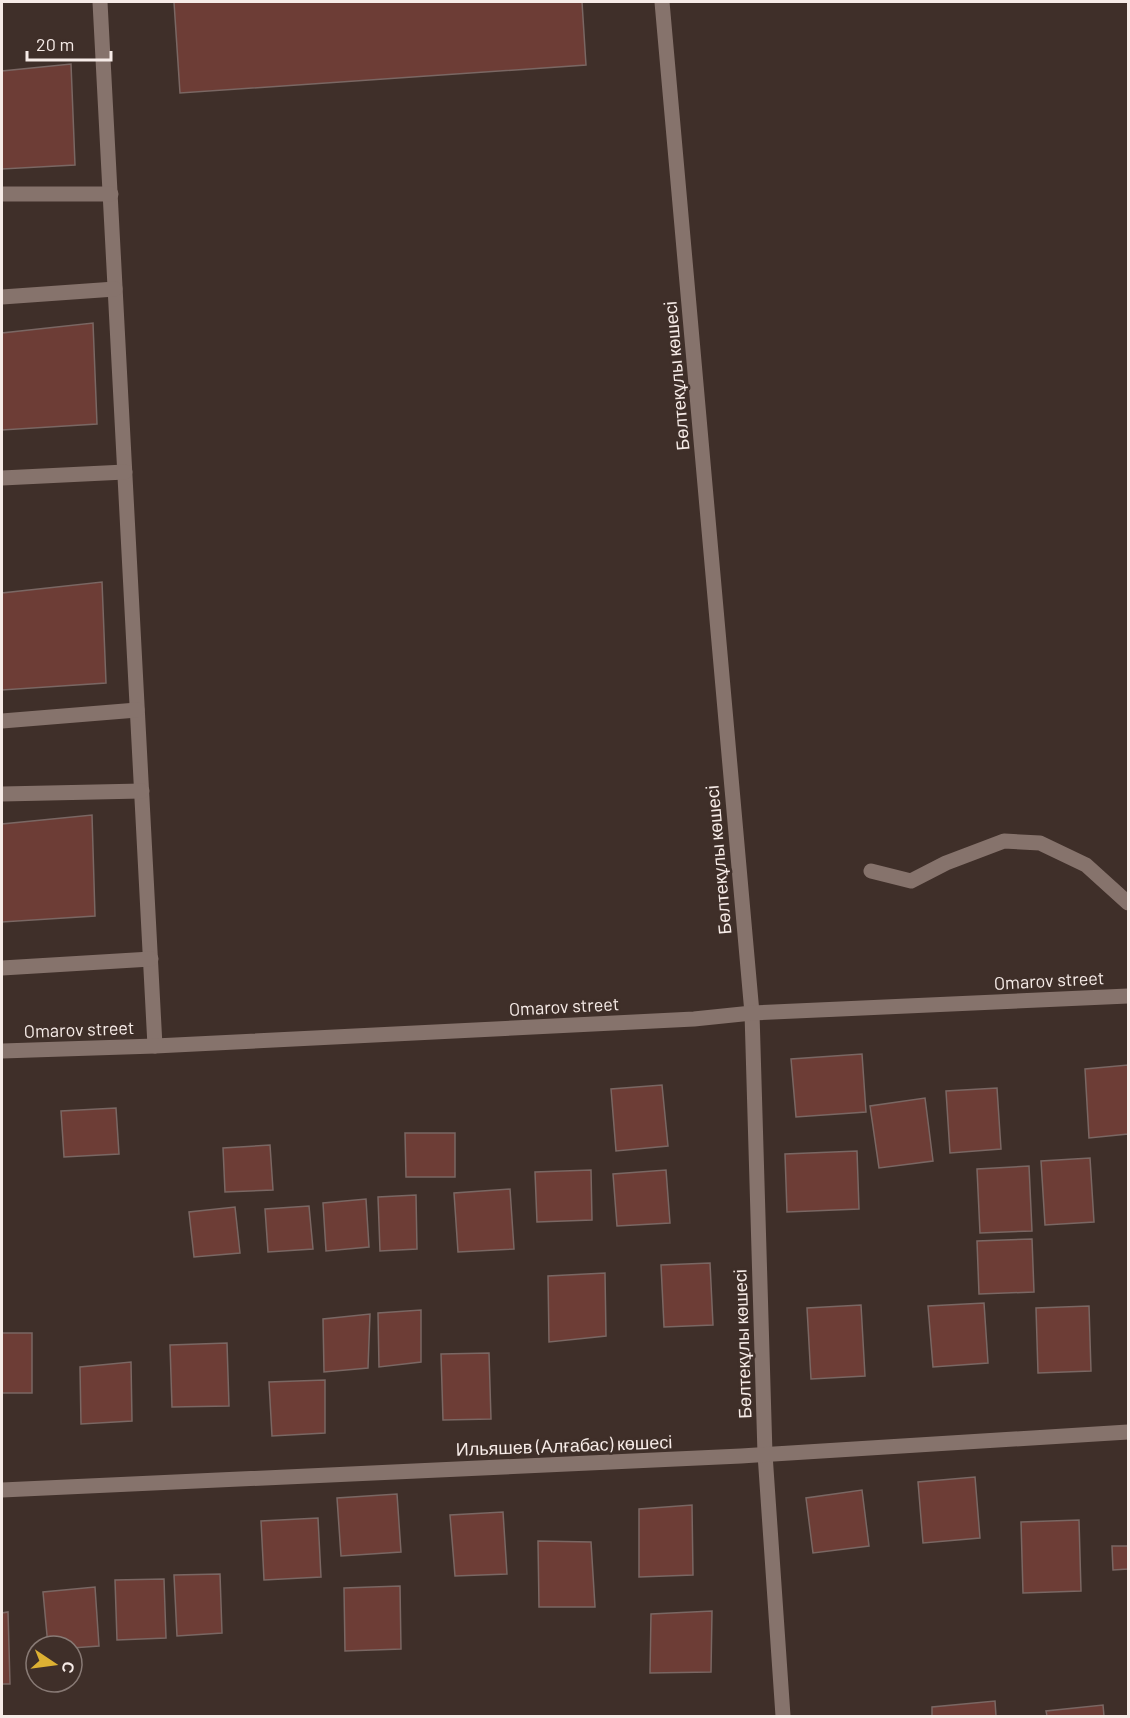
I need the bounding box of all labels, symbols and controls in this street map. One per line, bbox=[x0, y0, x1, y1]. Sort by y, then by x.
scale bar bbox=[27, 24, 111, 62]
text: 20 m bbox=[36, 33, 74, 55]
street label: Бөлтекұлы көшесі bbox=[659, 301, 693, 451]
street label: Бөлтекұлы көшесі bbox=[701, 785, 735, 935]
street label: Omarov street bbox=[993, 966, 1105, 994]
street label: Omarov street bbox=[508, 992, 620, 1020]
street label: Omarov street bbox=[23, 1016, 135, 1042]
street label: Бөлтекұлы көшесі bbox=[728, 1269, 756, 1419]
street label: Ильяшев (Алғабас) көшесі bbox=[455, 1430, 673, 1460]
north arrow bbox=[24, 1634, 84, 1694]
text: С bbox=[58, 1660, 80, 1676]

